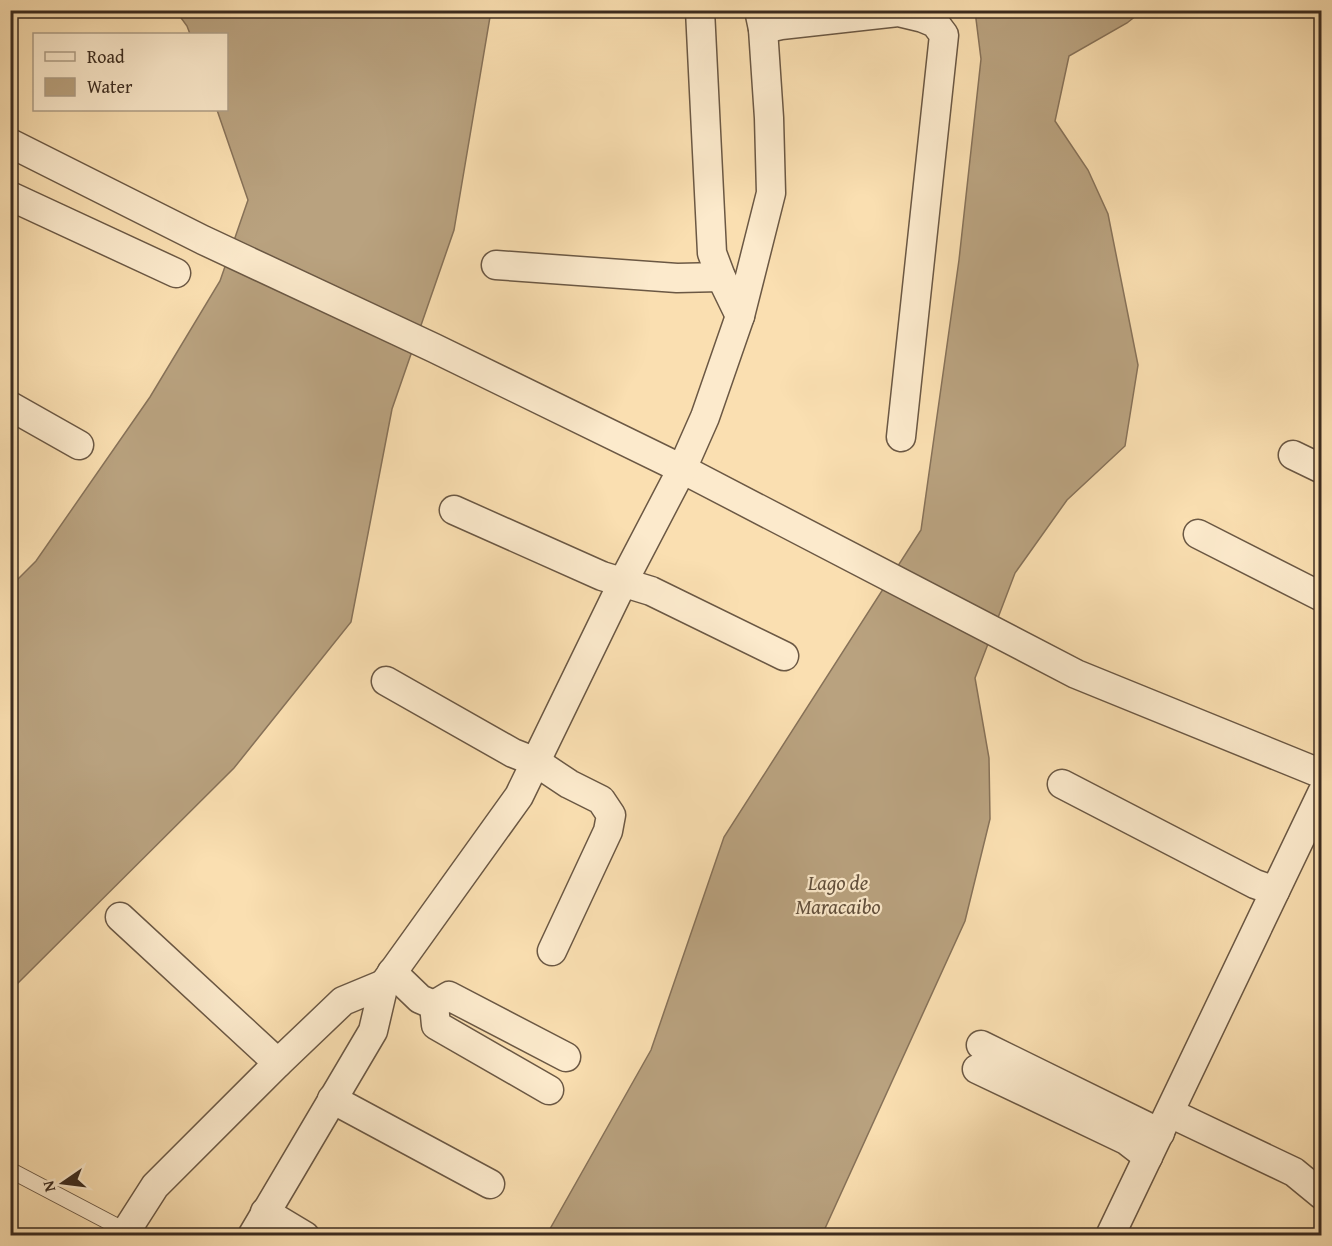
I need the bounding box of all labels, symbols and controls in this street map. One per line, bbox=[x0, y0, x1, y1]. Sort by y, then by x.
legend bbox=[33, 33, 228, 111]
text: Road bbox=[87, 43, 125, 70]
text: Water bbox=[87, 73, 133, 100]
water label: Lago de Maracaibo bbox=[796, 867, 880, 922]
north arrow bbox=[33, 1153, 93, 1213]
text: N bbox=[35, 1178, 61, 1195]

